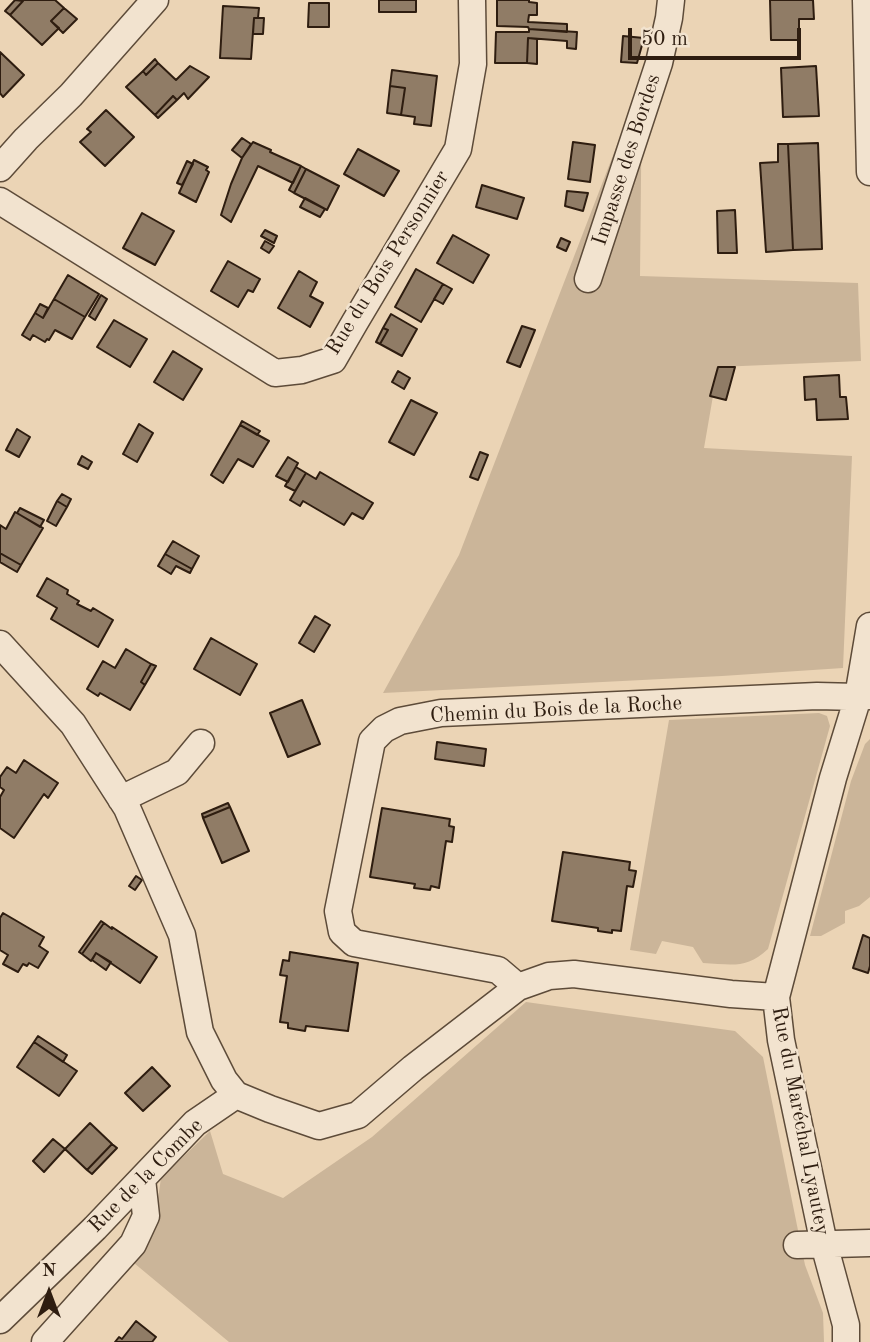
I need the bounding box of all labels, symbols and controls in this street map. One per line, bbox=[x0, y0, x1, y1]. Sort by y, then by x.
scale bar bbox=[632, 14, 805, 58]
text: 50 m bbox=[641, 29, 688, 50]
street label: Impasse des Bordes bbox=[587, 71, 667, 249]
street label: Rue du Bois Personnier bbox=[321, 166, 455, 360]
street label: Chemin du Bois de la Roche bbox=[429, 691, 683, 729]
street label: Rue du Maréchal Lyautey bbox=[765, 1004, 835, 1238]
street label: Rue de la Combe bbox=[83, 1113, 209, 1239]
north arrow bbox=[14, 1258, 84, 1328]
text: N bbox=[42, 1262, 56, 1281]

